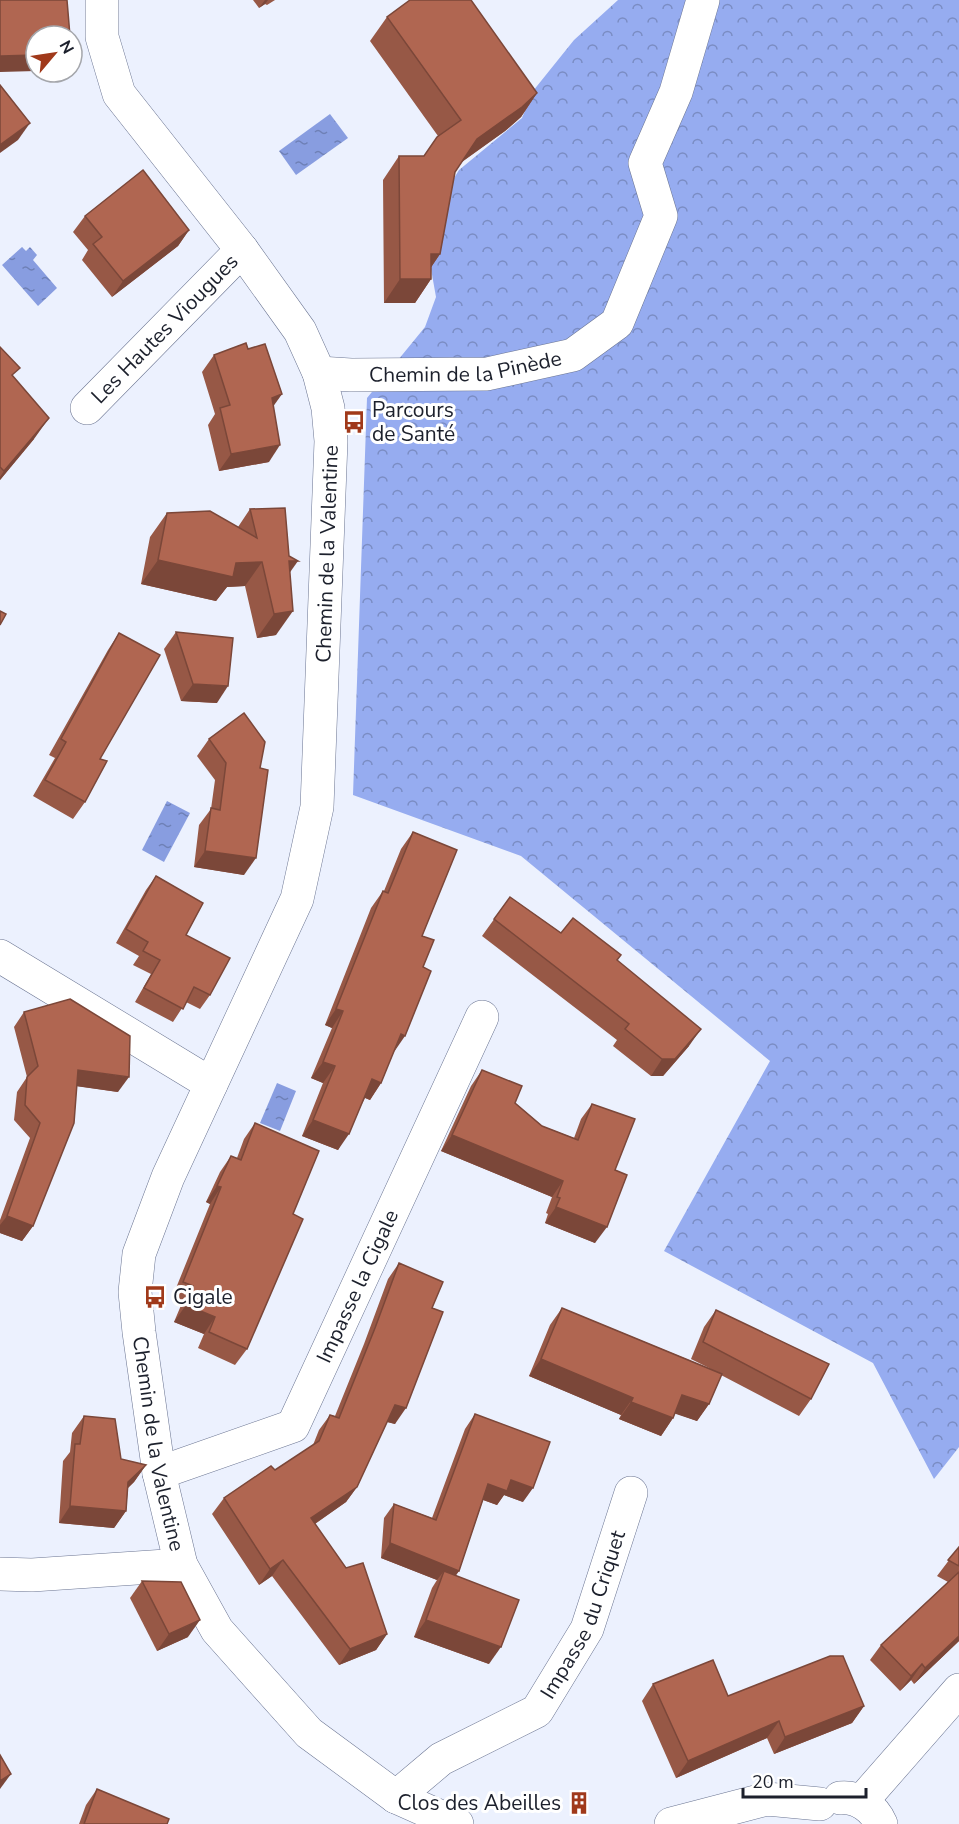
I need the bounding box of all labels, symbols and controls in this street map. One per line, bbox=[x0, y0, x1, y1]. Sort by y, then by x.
north arrow bbox=[24, 24, 84, 84]
text: N bbox=[54, 37, 79, 58]
street label: Les Hautes Viougues bbox=[85, 248, 244, 410]
street label: Chemin de la Pinède bbox=[369, 344, 564, 389]
place label: Parcours de Santé bbox=[372, 396, 455, 448]
bus stop icon: Parcours de Santé bbox=[341, 409, 367, 435]
street label: Chemin de la Valentine bbox=[309, 445, 345, 663]
street label: Impasse la Cigale bbox=[310, 1205, 405, 1367]
place label: Cigale bbox=[173, 1283, 233, 1311]
bus stop icon: Cigale bbox=[142, 1284, 168, 1310]
street label: Chemin de la Valentine bbox=[126, 1334, 191, 1554]
street label: Impasse du Criquet bbox=[534, 1526, 632, 1704]
scale bar bbox=[743, 1761, 866, 1799]
text: 20 m bbox=[752, 1770, 794, 1794]
place label: Clos des Abeilles bbox=[397, 1789, 561, 1817]
building icon: Clos des Abeilles bbox=[566, 1790, 592, 1816]

